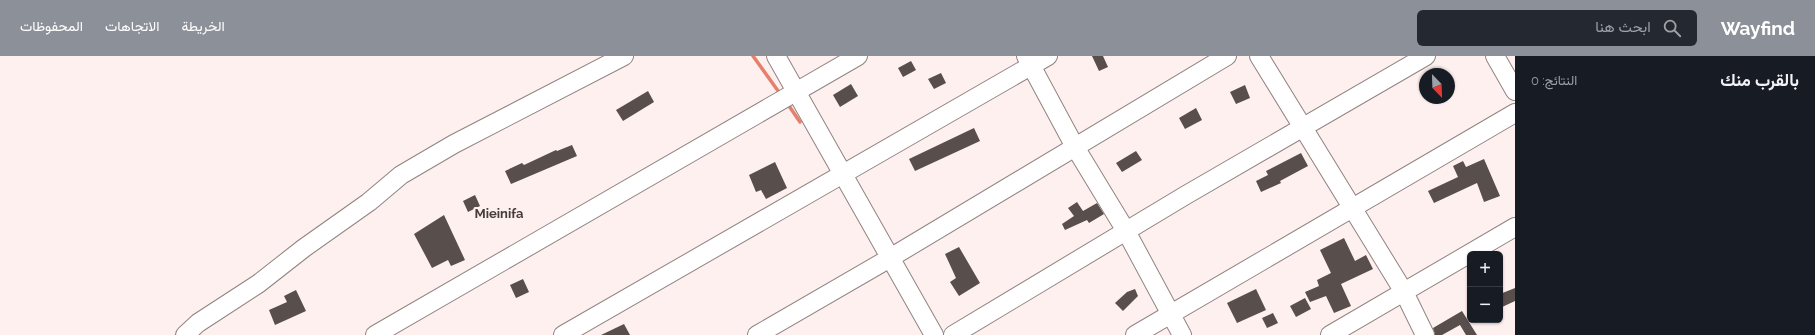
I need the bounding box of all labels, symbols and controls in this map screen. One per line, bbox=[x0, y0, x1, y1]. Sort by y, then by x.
search box bbox=[1417, 10, 1697, 46]
icon: search bbox=[1661, 17, 1683, 39]
text: Wayfind bbox=[1721, 17, 1795, 39]
text: المحفوظات bbox=[20, 18, 83, 34]
text: الاتجاهات bbox=[105, 18, 159, 34]
text: الخريطة bbox=[181, 18, 225, 34]
text: ابحث هنا bbox=[1595, 18, 1651, 36]
north arrow bbox=[1419, 68, 1455, 104]
text: بالقرب منك bbox=[1720, 70, 1799, 90]
text: النتائج: 0 bbox=[1531, 73, 1577, 88]
district label: Mieinifa bbox=[474, 206, 524, 221]
map controls bbox=[1467, 251, 1503, 323]
button: + bbox=[1467, 251, 1503, 287]
button: − bbox=[1467, 287, 1503, 323]

